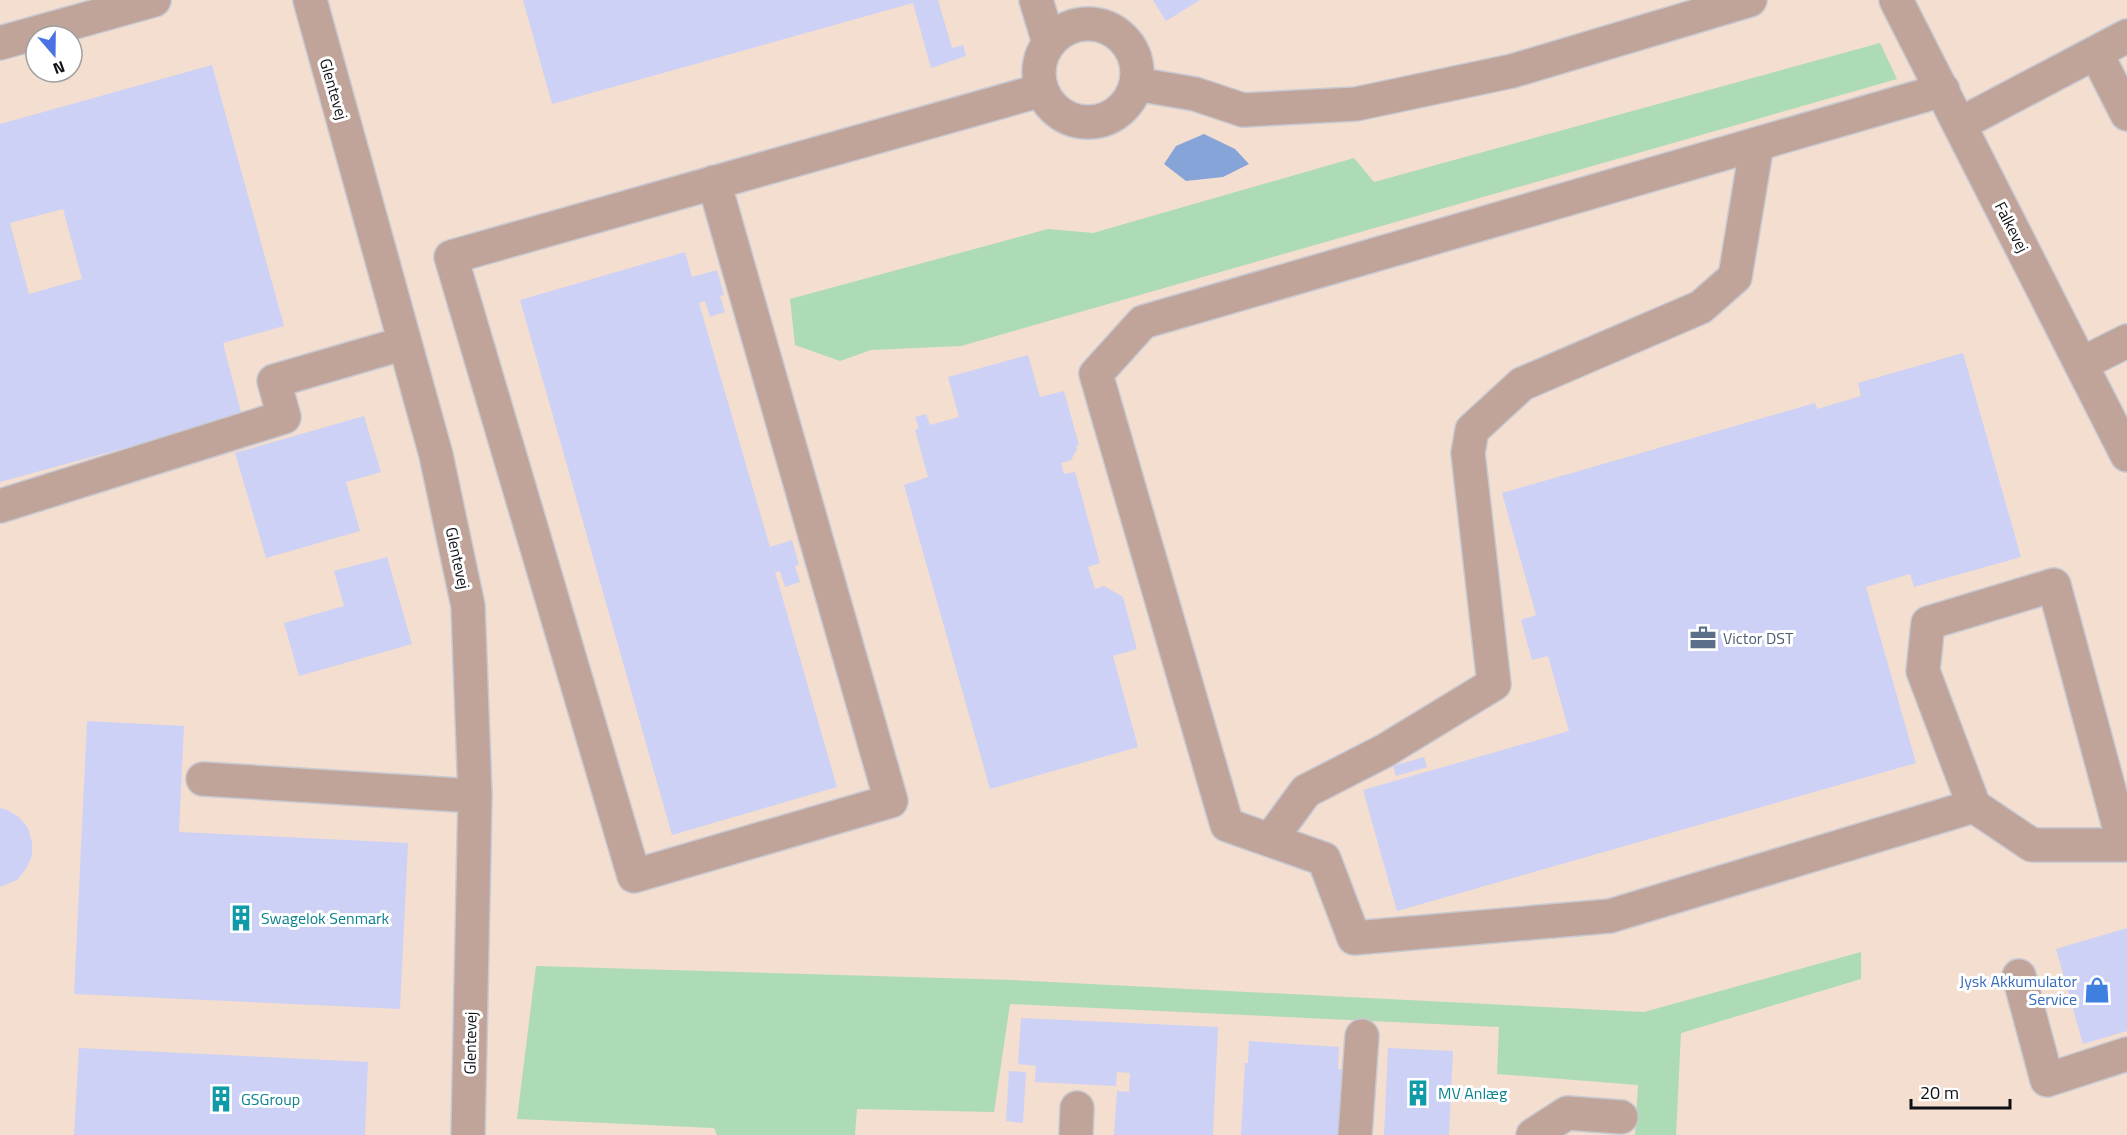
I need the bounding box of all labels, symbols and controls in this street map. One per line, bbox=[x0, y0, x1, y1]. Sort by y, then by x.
north arrow bbox=[24, 24, 84, 84]
text: N bbox=[50, 55, 68, 81]
street label: Glentevej bbox=[314, 55, 354, 123]
street label: Falkevej bbox=[1989, 197, 2035, 257]
street label: Glentevej bbox=[440, 525, 476, 591]
office icon: Victor DST bbox=[1688, 623, 1718, 653]
place label: Victor DST bbox=[1723, 626, 1794, 650]
building icon: Swagelok Senmark bbox=[226, 903, 256, 933]
place label: Swagelok Senmark bbox=[261, 906, 390, 930]
place label: Jysk Akkumulator Service bbox=[1960, 969, 2077, 1011]
shop icon: Jysk Akkumulator Service bbox=[2082, 975, 2112, 1005]
street label: Glentevej bbox=[457, 1011, 483, 1075]
scale bar bbox=[1911, 1072, 2010, 1110]
building icon: MV Anlæg bbox=[1403, 1078, 1433, 1108]
text: 20 m bbox=[1920, 1079, 1959, 1106]
place label: MV Anlæg bbox=[1438, 1081, 1507, 1105]
building icon: GSGroup bbox=[206, 1084, 236, 1114]
place label: GSGroup bbox=[241, 1087, 300, 1111]

